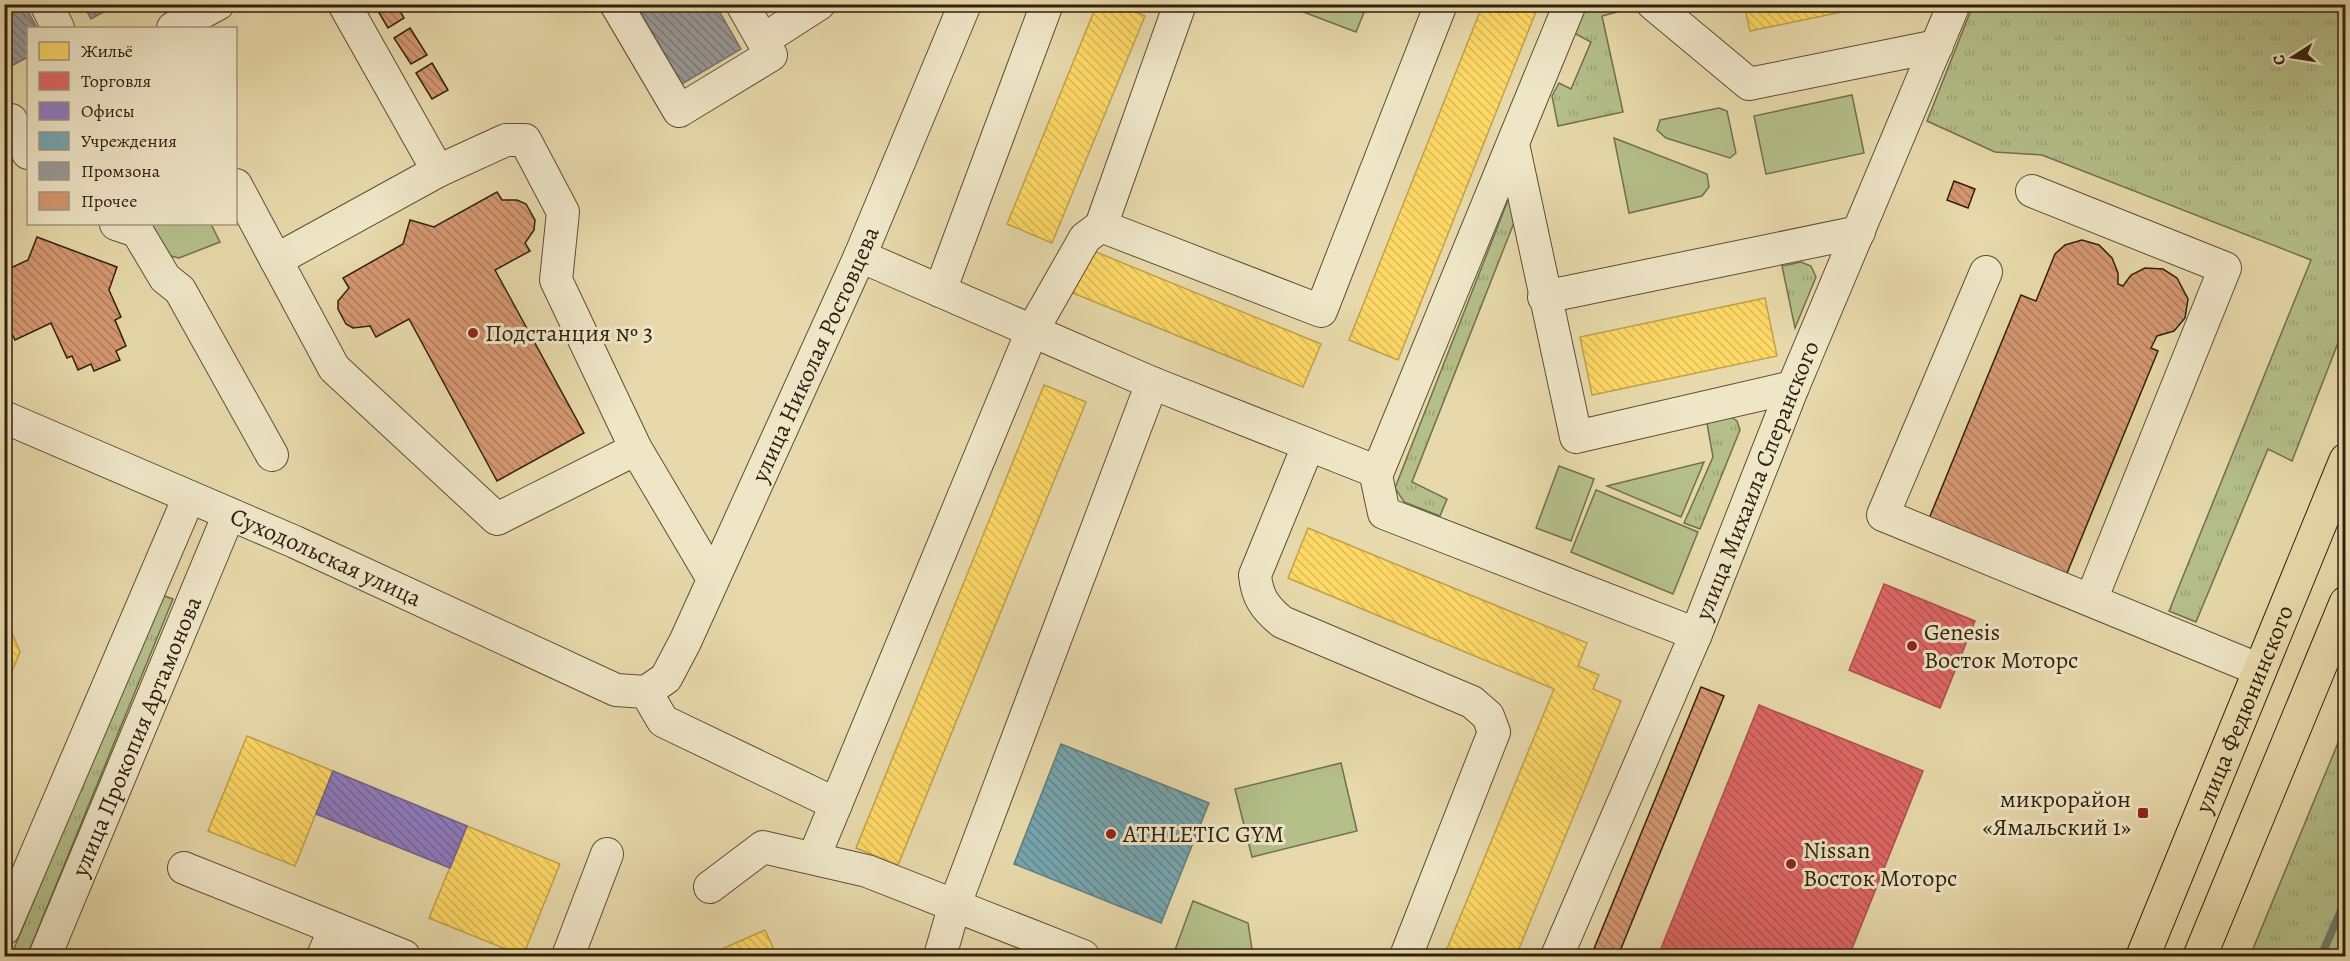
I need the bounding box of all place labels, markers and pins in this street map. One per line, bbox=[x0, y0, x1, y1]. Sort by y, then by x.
place label: Подстанция № 3 bbox=[485, 317, 653, 349]
marker: Подстанция № 3 bbox=[466, 326, 480, 340]
place label: Genesis Восток Моторс bbox=[1924, 616, 2078, 676]
marker: Genesis Восток Моторс bbox=[1905, 639, 1919, 653]
place label: микрорайон «Ямальский 1» bbox=[1983, 783, 2131, 843]
marker: микрорайон «Ямальский 1» bbox=[2136, 806, 2150, 820]
place label: ATHLETIC GYM bbox=[1122, 818, 1284, 850]
marker: ATHLETIC GYM bbox=[1104, 827, 1118, 841]
place label: Nissan Восток Моторс bbox=[1803, 834, 1957, 894]
marker: Nissan Восток Моторс bbox=[1784, 857, 1798, 871]

